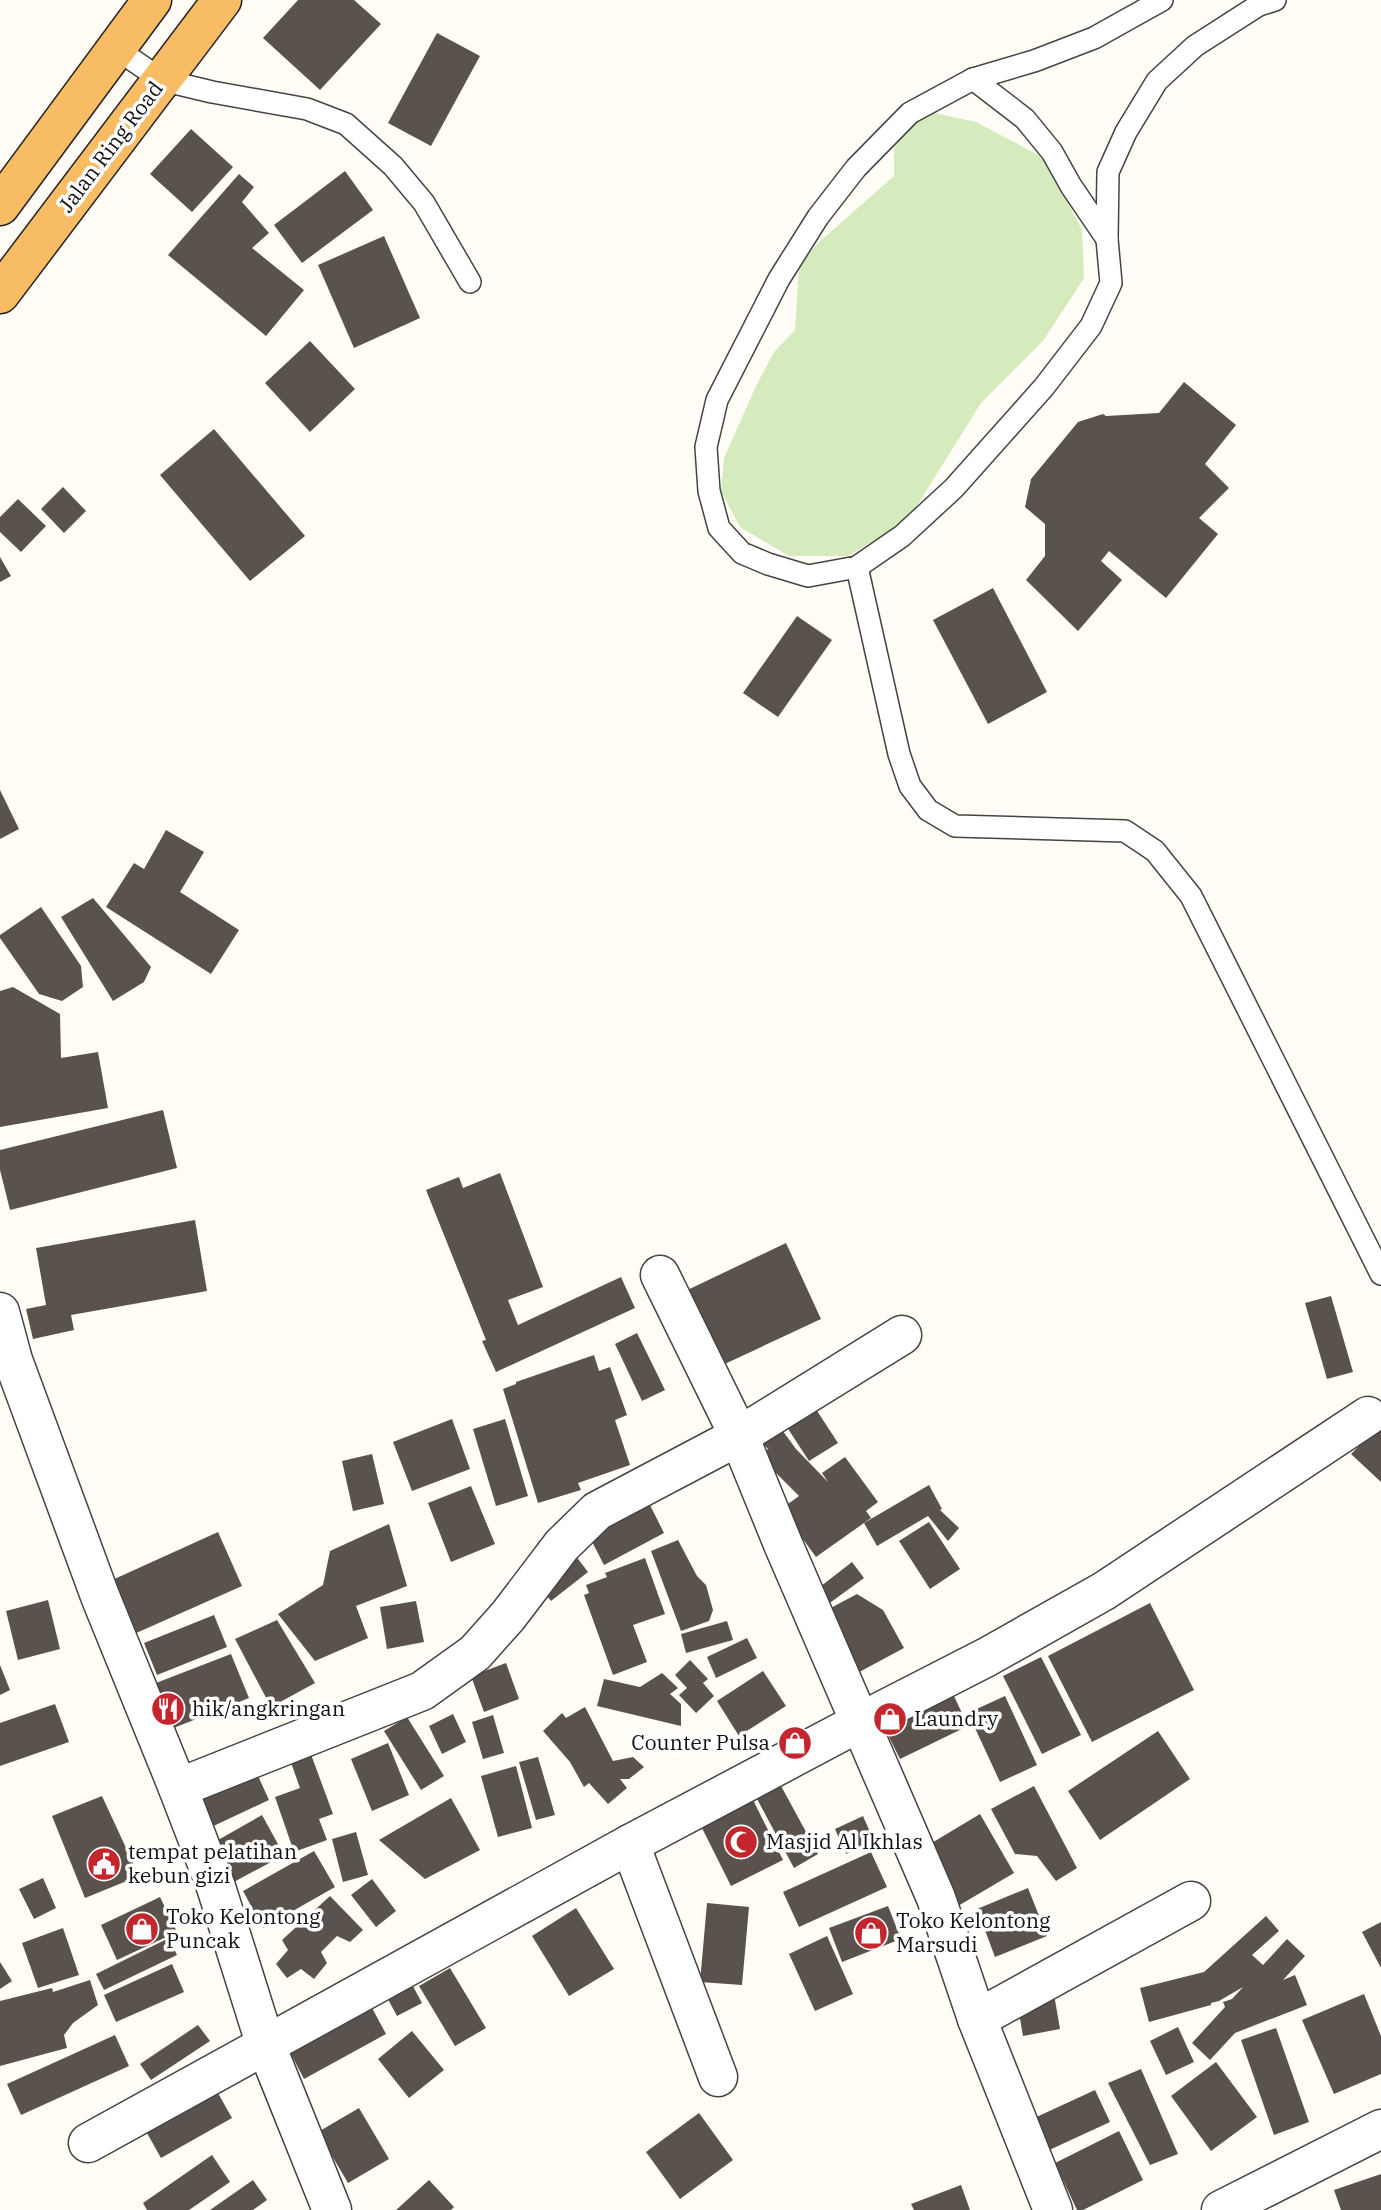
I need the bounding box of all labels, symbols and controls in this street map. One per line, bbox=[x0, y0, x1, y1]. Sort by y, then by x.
street label: Jalan Ring Road bbox=[52, 75, 169, 218]
restaurant icon: hik/angkringan bbox=[149, 1690, 187, 1728]
place label: hik/angkringan bbox=[192, 1694, 345, 1722]
shop icon: Laundry bbox=[871, 1700, 909, 1738]
place label: Laundry bbox=[914, 1704, 999, 1732]
shop icon: Counter Pulsa bbox=[776, 1724, 814, 1762]
place label: Counter Pulsa bbox=[631, 1728, 770, 1756]
mosque icon: Masjid Al Ikhlas bbox=[722, 1823, 760, 1861]
place label: Masjid Al Ikhlas bbox=[766, 1827, 923, 1855]
place label: tempat pelatihan kebun gizi bbox=[128, 1837, 297, 1889]
public building icon: tempat pelatihan kebun gizi bbox=[85, 1845, 123, 1883]
place label: Toko Kelontong Puncak bbox=[166, 1902, 321, 1954]
place label: Toko Kelontong Marsudi bbox=[896, 1906, 1051, 1958]
shop icon: Toko Kelontong Puncak bbox=[123, 1910, 161, 1948]
shop icon: Toko Kelontong Marsudi bbox=[852, 1914, 890, 1952]

